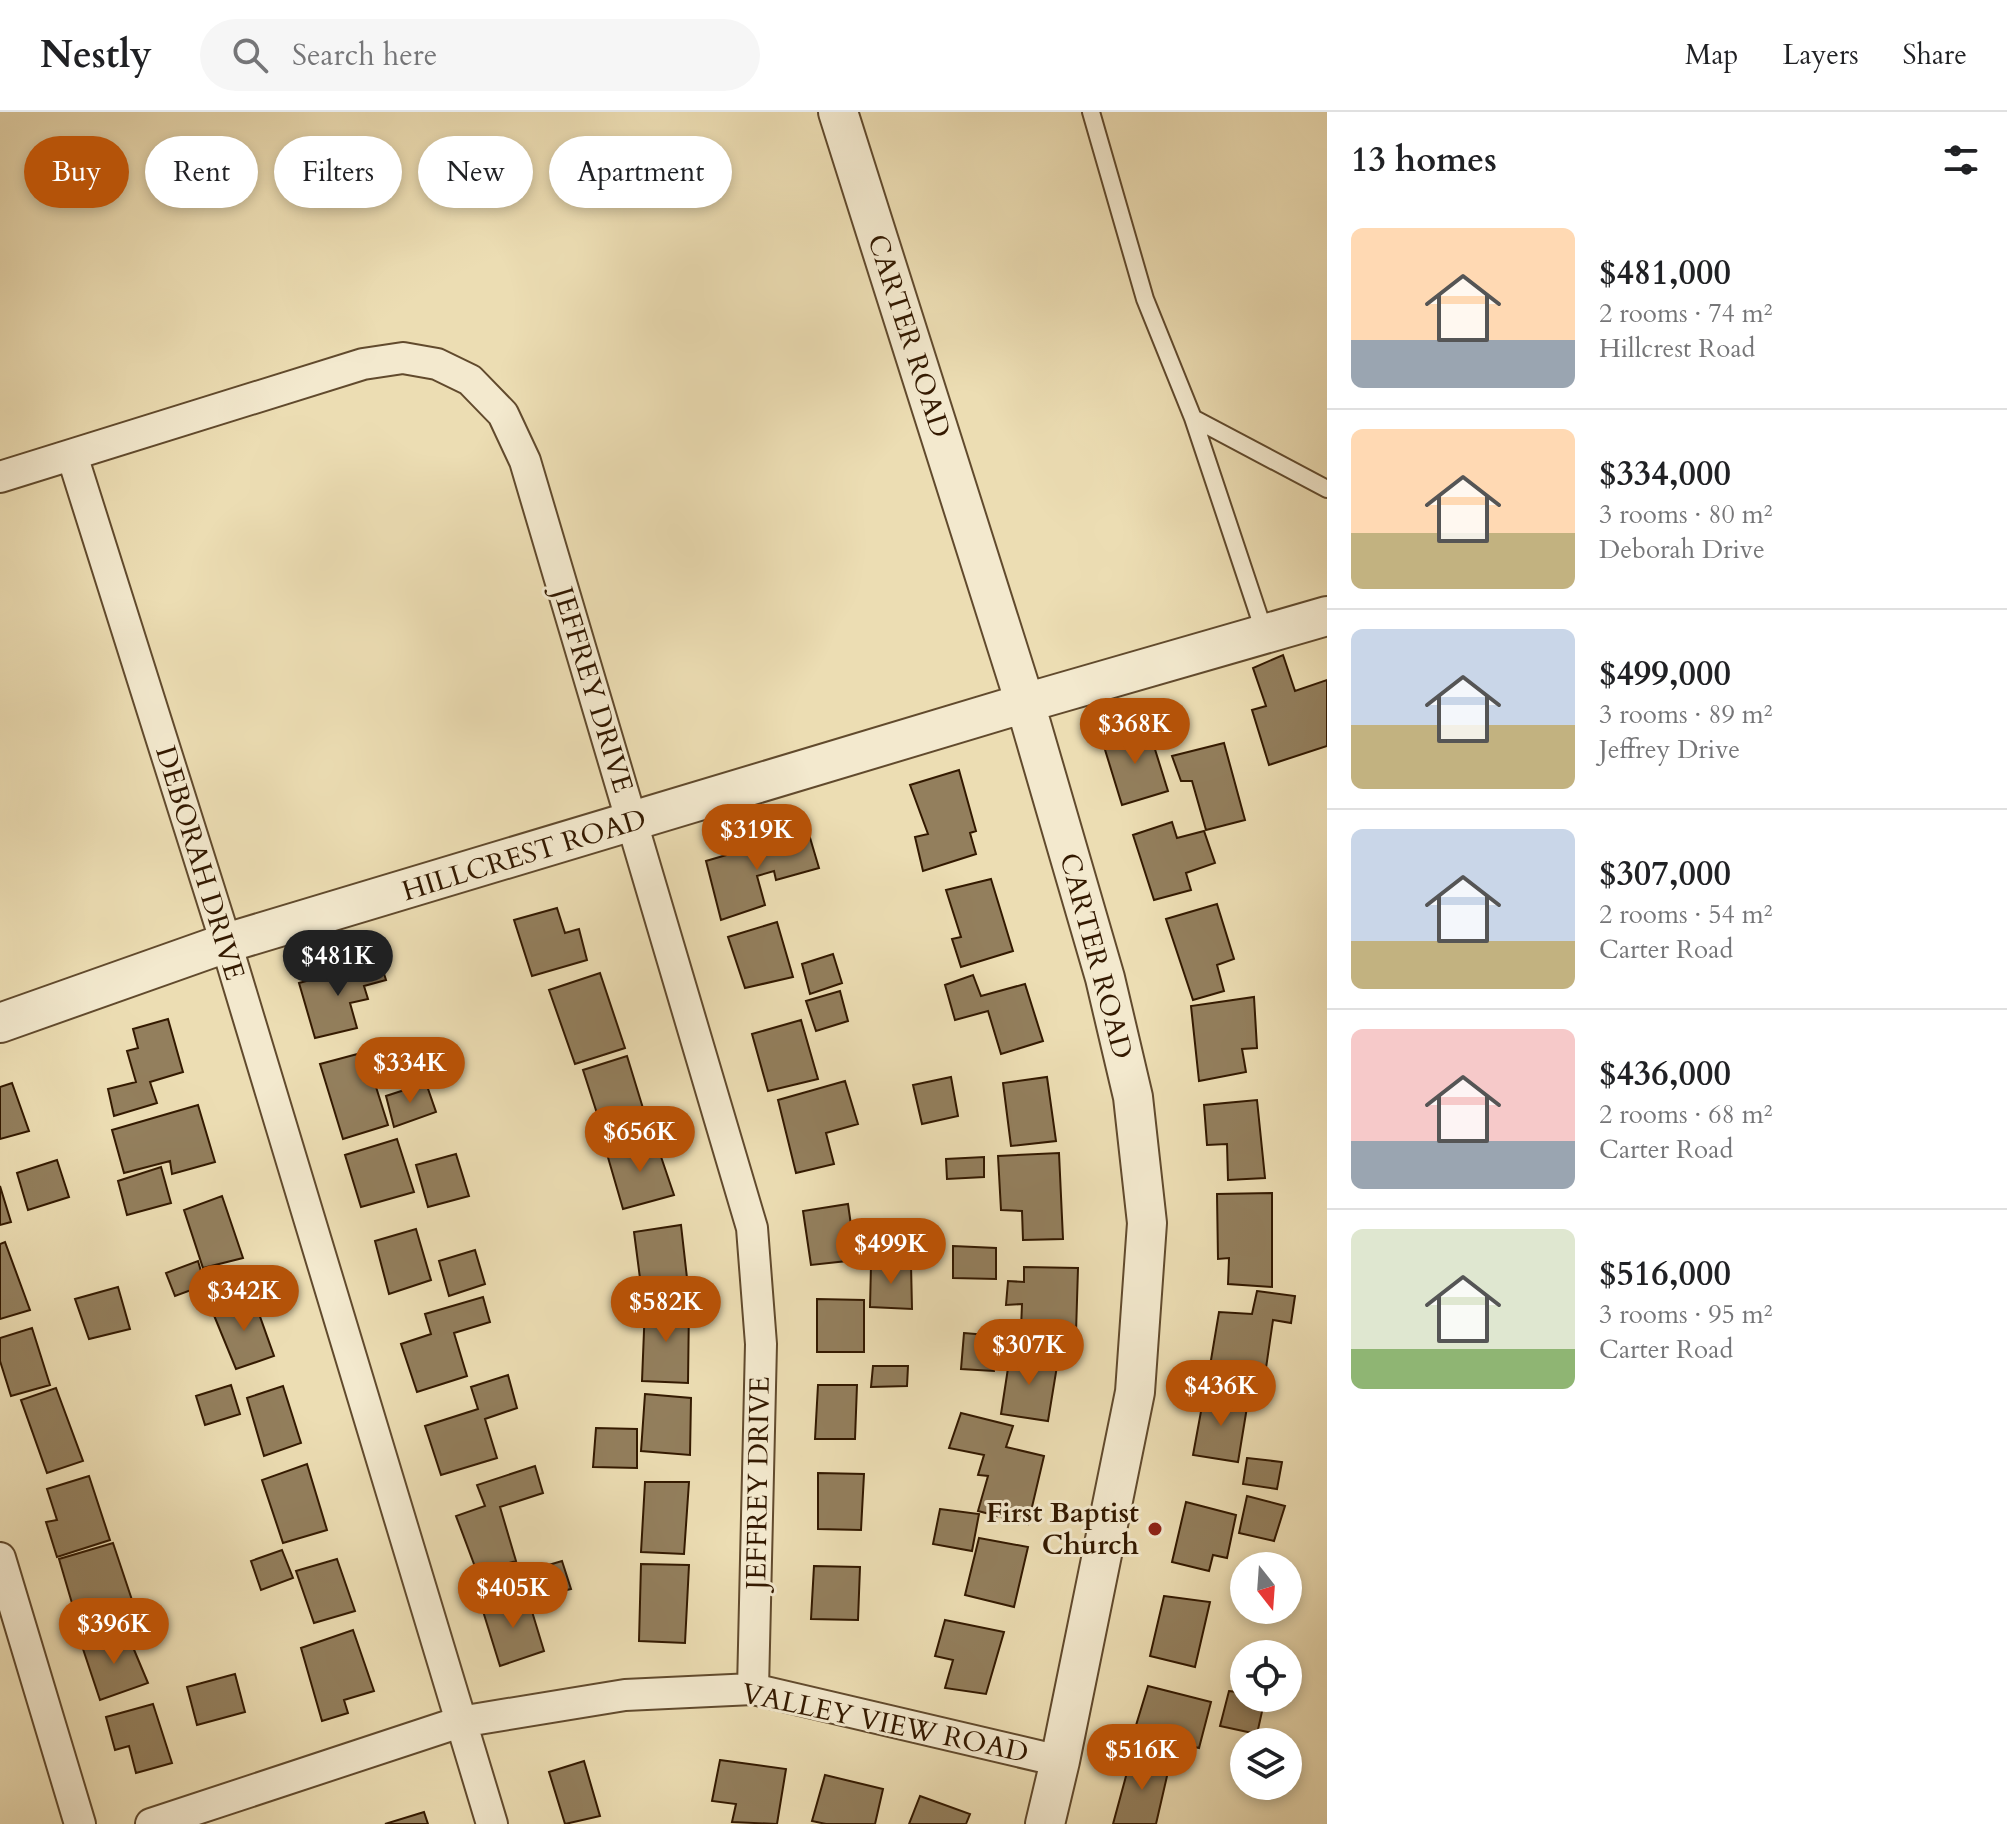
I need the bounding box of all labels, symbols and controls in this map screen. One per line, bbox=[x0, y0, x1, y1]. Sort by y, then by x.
search box bbox=[200, 19, 760, 91]
text: Nestly bbox=[40, 29, 152, 81]
icon: search bbox=[228, 33, 272, 77]
text: Search here bbox=[292, 35, 437, 76]
text: Map bbox=[1685, 36, 1738, 74]
text: Layers bbox=[1782, 36, 1859, 74]
text: Share bbox=[1903, 36, 1967, 74]
chip: Buy bbox=[24, 136, 129, 208]
chip: Rent bbox=[145, 136, 258, 208]
chip: Filters bbox=[274, 136, 402, 208]
chip: New bbox=[418, 136, 533, 208]
chip: Apartment bbox=[549, 136, 732, 208]
text: 13 homes bbox=[1351, 137, 1497, 183]
icon: filters bbox=[1939, 138, 1983, 182]
street label: CARTER ROAD bbox=[858, 229, 960, 443]
text: $481,000 bbox=[1599, 250, 1731, 296]
icon: home bbox=[1415, 260, 1511, 356]
text: 2 rooms · 74 m² bbox=[1599, 296, 1772, 331]
text: Hillcrest Road bbox=[1599, 331, 1755, 366]
text: $334,000 bbox=[1599, 451, 1731, 497]
icon: home bbox=[1415, 461, 1511, 557]
text: 3 rooms · 80 m² bbox=[1599, 497, 1772, 532]
text: Deborah Drive bbox=[1599, 532, 1765, 567]
street label: JEFFREY DRIVE bbox=[542, 579, 642, 798]
text: $499,000 bbox=[1599, 651, 1731, 697]
icon: home bbox=[1415, 661, 1511, 757]
text: 3 rooms · 89 m² bbox=[1599, 697, 1772, 732]
pin: $368K bbox=[1079, 698, 1191, 766]
text: $368K bbox=[1098, 706, 1172, 741]
text: Jeffrey Drive bbox=[1599, 732, 1740, 767]
street label: DEBORAH DRIVE bbox=[146, 741, 254, 985]
street label: HILLCREST ROAD bbox=[397, 800, 651, 910]
pin: $319K bbox=[701, 804, 813, 872]
text: $319K bbox=[720, 812, 794, 847]
street label: CARTER ROAD bbox=[1050, 849, 1142, 1063]
text: $307,000 bbox=[1599, 851, 1731, 897]
icon: home bbox=[1415, 861, 1511, 957]
text: 2 rooms · 54 m² bbox=[1599, 897, 1772, 932]
pin: $481K bbox=[282, 930, 394, 998]
text: Carter Road bbox=[1599, 932, 1733, 967]
text: $481K bbox=[301, 938, 375, 973]
pin: $334K bbox=[354, 1037, 466, 1105]
text: $334K bbox=[373, 1045, 447, 1080]
text: $436,000 bbox=[1599, 1051, 1731, 1097]
icon: home bbox=[1415, 1061, 1511, 1157]
text: 2 rooms · 68 m² bbox=[1599, 1097, 1772, 1132]
pin: $656K bbox=[584, 1106, 696, 1174]
text: $656K bbox=[603, 1114, 677, 1149]
text: Carter Road bbox=[1599, 1132, 1733, 1167]
pin: $499K bbox=[835, 1218, 947, 1286]
text: $499K bbox=[854, 1226, 928, 1261]
text: $516,000 bbox=[1599, 1251, 1731, 1297]
icon: home bbox=[1415, 1261, 1511, 1357]
pin: $342K bbox=[188, 1265, 300, 1333]
text: $342K bbox=[207, 1273, 281, 1308]
pin: $582K bbox=[610, 1276, 722, 1344]
text: $582K bbox=[629, 1284, 703, 1319]
text: 3 rooms · 95 m² bbox=[1599, 1297, 1772, 1332]
pin: $307K bbox=[973, 1319, 1085, 1387]
text: $307K bbox=[992, 1327, 1066, 1362]
text: Carter Road bbox=[1599, 1332, 1733, 1367]
pin: $436K bbox=[1165, 1360, 1277, 1428]
text: $436K bbox=[1184, 1368, 1258, 1403]
street label: JEFFREY DRIVE bbox=[737, 1376, 779, 1594]
place label: First Baptist Church bbox=[986, 1494, 1140, 1564]
marker: First Baptist Church bbox=[1146, 1520, 1164, 1538]
north arrow bbox=[1230, 1552, 1302, 1624]
map controls bbox=[1230, 1552, 1302, 1800]
pin: $405K bbox=[457, 1562, 569, 1630]
text: $405K bbox=[476, 1570, 550, 1605]
pin: $396K bbox=[58, 1598, 170, 1666]
text: $396K bbox=[77, 1606, 151, 1641]
button: locate bbox=[1230, 1640, 1302, 1712]
street label: VALLEY VIEW ROAD bbox=[738, 1674, 1032, 1772]
pin: $516K bbox=[1086, 1724, 1198, 1792]
button: layers bbox=[1230, 1728, 1302, 1800]
text: $516K bbox=[1105, 1732, 1179, 1767]

